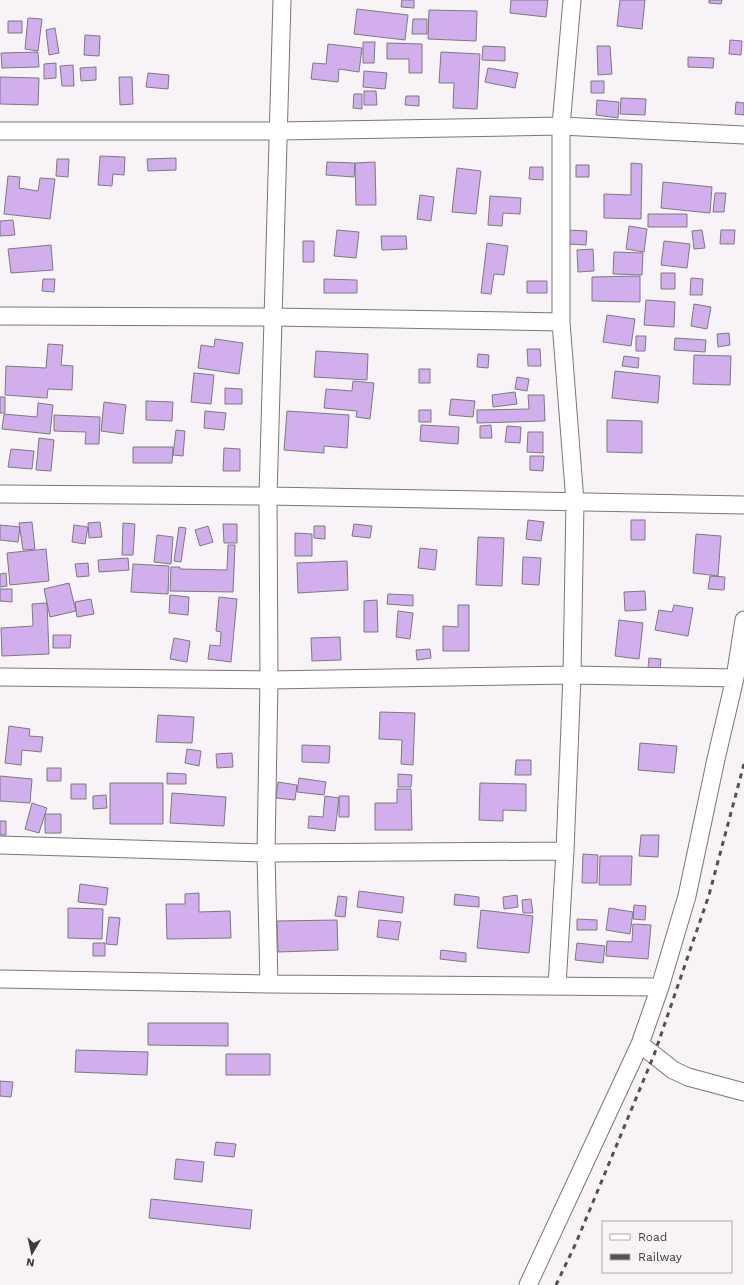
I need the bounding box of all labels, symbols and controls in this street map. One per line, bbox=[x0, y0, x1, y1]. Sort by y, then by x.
legend bbox=[602, 1221, 732, 1273]
text: Road bbox=[638, 1230, 667, 1244]
north arrow bbox=[12, 1233, 52, 1273]
text: Railway bbox=[638, 1250, 683, 1264]
text: N bbox=[25, 1255, 36, 1269]

